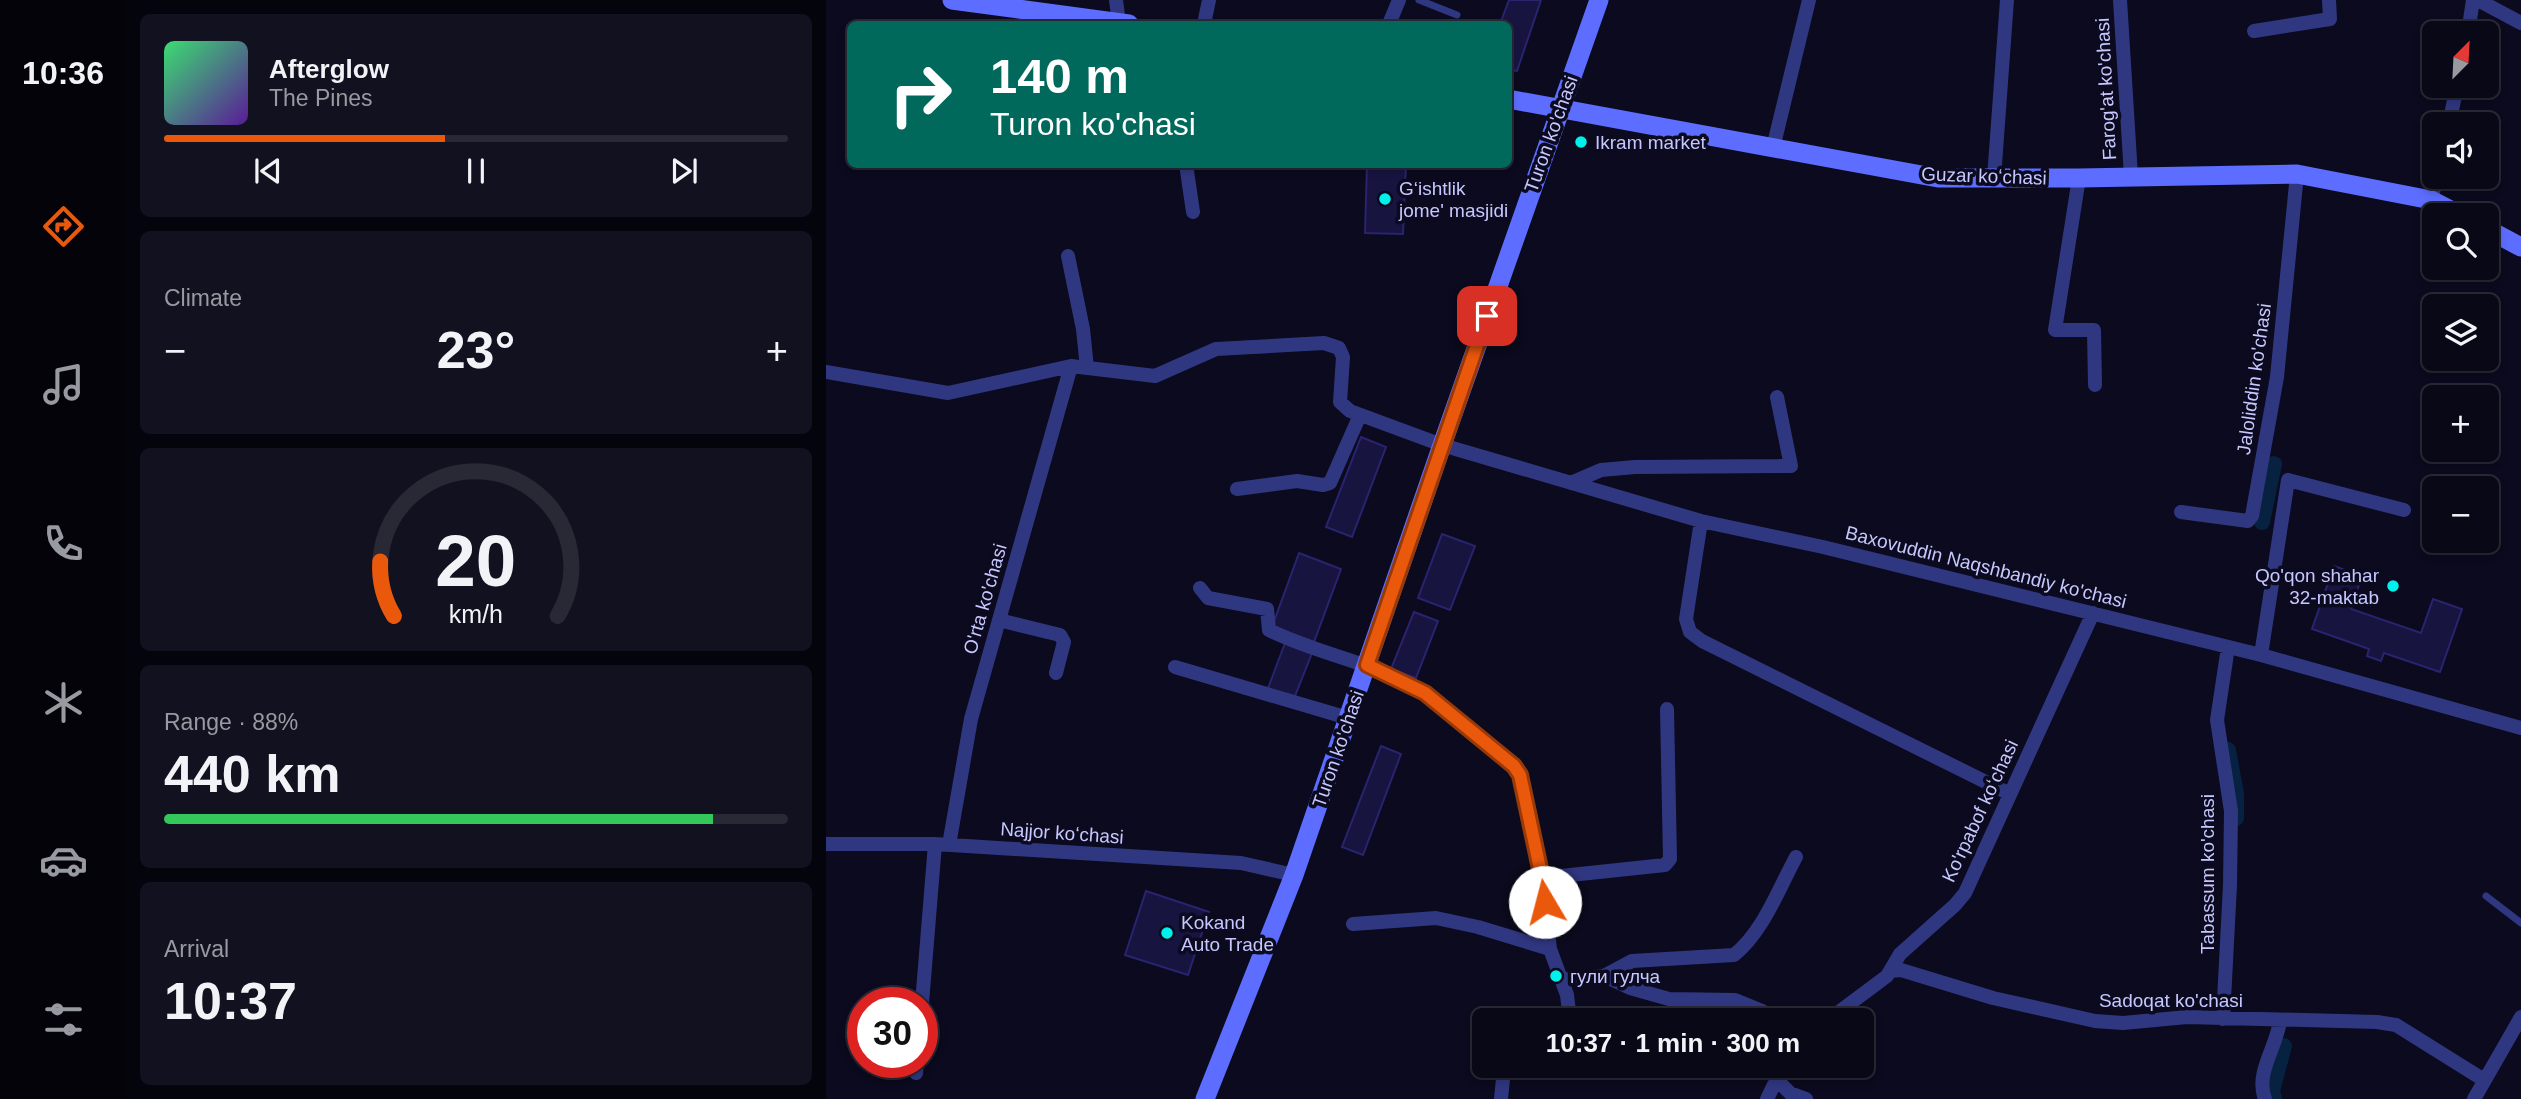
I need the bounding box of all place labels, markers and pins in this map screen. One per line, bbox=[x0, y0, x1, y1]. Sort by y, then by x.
place label: Ikram market bbox=[1595, 132, 1707, 153]
marker: Ikram market bbox=[1573, 134, 1589, 150]
place label: Gʻishtlik jome' masjidi bbox=[1398, 178, 1508, 221]
marker: Gʻishtlik jome' masjidi bbox=[1377, 191, 1393, 207]
pin bbox=[1457, 286, 1517, 346]
place label: Qo'qon shahar 32-maktab bbox=[2255, 565, 2380, 608]
marker: Qo'qon shahar 32-maktab bbox=[2385, 578, 2401, 594]
place label: Kokand Auto Trade bbox=[1181, 912, 1274, 955]
marker: Kokand Auto Trade bbox=[1159, 925, 1175, 941]
place label: гули гулча bbox=[1570, 966, 1661, 987]
marker: гули гулча bbox=[1548, 968, 1564, 984]

